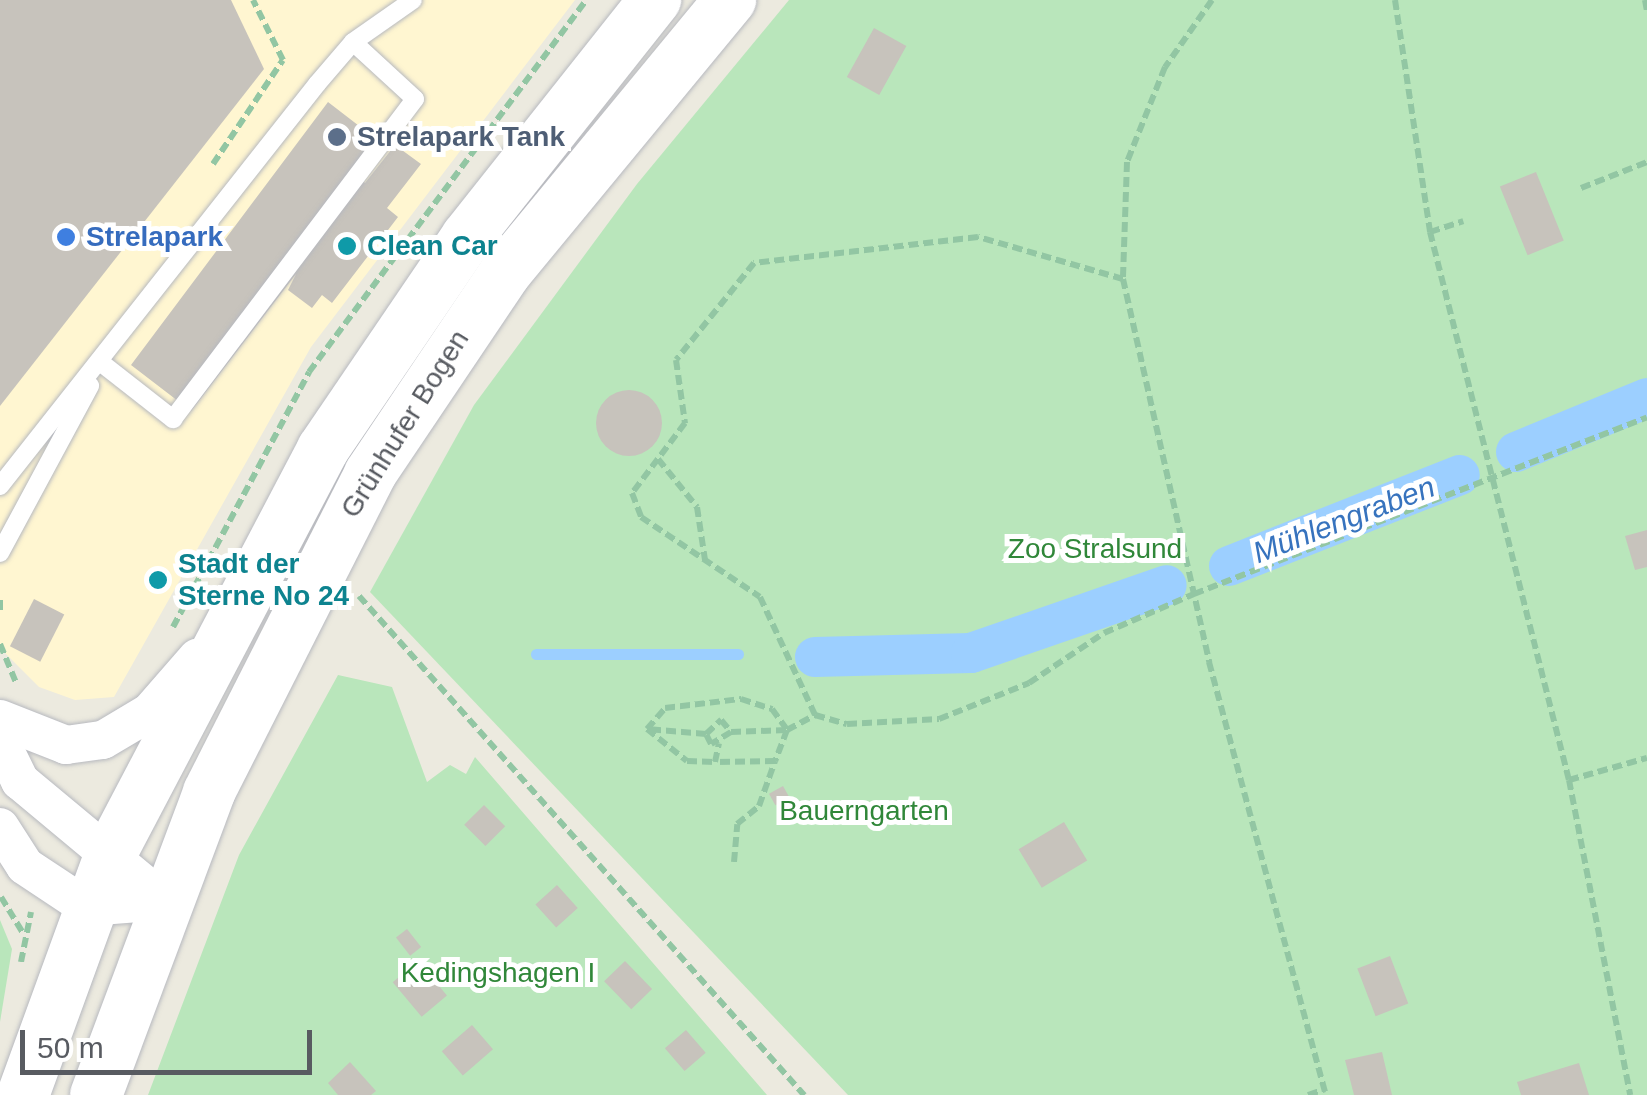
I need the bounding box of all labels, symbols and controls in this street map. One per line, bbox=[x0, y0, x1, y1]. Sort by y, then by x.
place label: Strelapark Tank bbox=[357, 120, 565, 154]
marker: Strelapark Tank bbox=[326, 126, 348, 148]
place label: Strelapark bbox=[86, 220, 223, 254]
marker: Strelapark bbox=[55, 226, 77, 248]
place label: Clean Car bbox=[367, 229, 498, 263]
marker: Clean Car bbox=[336, 235, 358, 257]
street label: Grünhufer Bogen bbox=[334, 324, 476, 524]
water label: Mühlengraben bbox=[1248, 469, 1440, 571]
park label: Zoo Stralsund bbox=[1008, 532, 1182, 566]
place label: Stadt der Sterne No 24 bbox=[178, 547, 349, 613]
marker: Stadt der Sterne No 24 bbox=[147, 569, 169, 591]
park label: Bauerngarten bbox=[779, 794, 949, 828]
park label: Kedingshagen I bbox=[401, 956, 595, 990]
scale bar bbox=[25, 1010, 318, 1072]
text: 50 m bbox=[37, 1031, 104, 1064]

